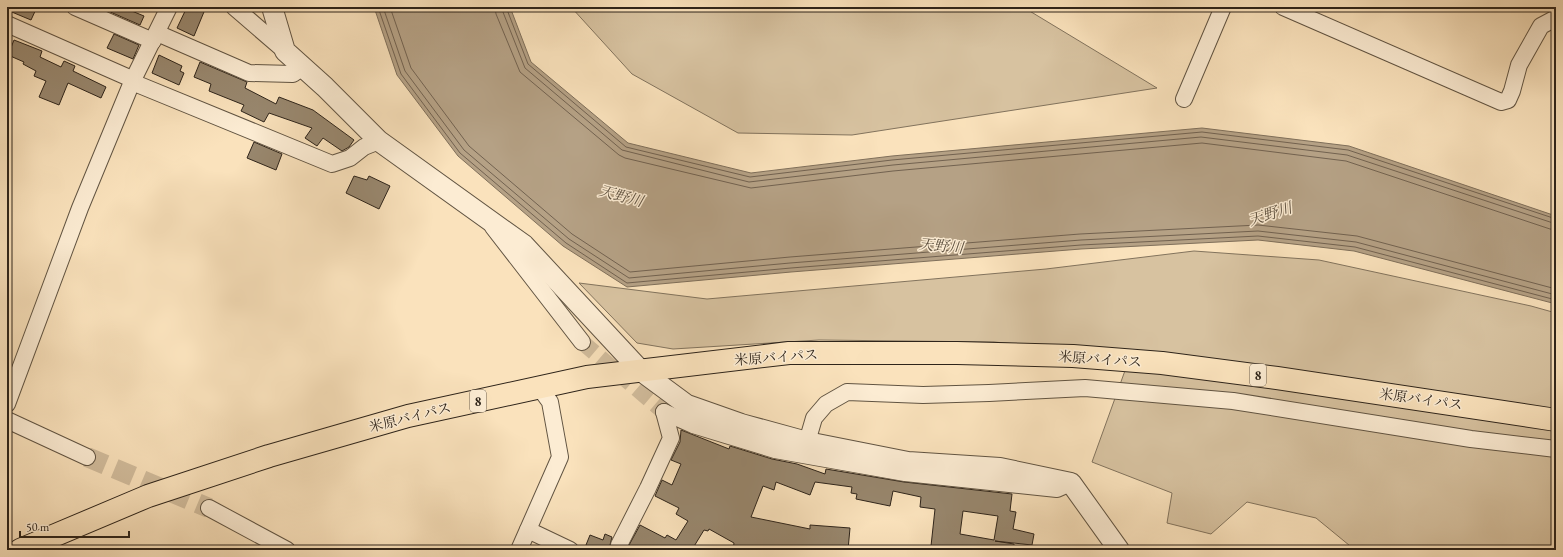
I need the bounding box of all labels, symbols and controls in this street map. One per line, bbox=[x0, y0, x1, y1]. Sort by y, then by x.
water label: 天野川 bbox=[597, 181, 647, 211]
water label: 天野川 bbox=[1246, 197, 1296, 230]
water label: 天野川 bbox=[918, 234, 966, 257]
street label: 米原バイパス bbox=[734, 345, 818, 369]
street label: 米原バイパス bbox=[1058, 347, 1142, 371]
road number: 8 bbox=[1250, 364, 1266, 386]
street label: 米原バイパス bbox=[1378, 384, 1464, 414]
road number: 8 bbox=[470, 390, 486, 412]
street label: 米原バイパス bbox=[367, 398, 453, 436]
scale bar bbox=[20, 513, 129, 539]
text: 50 m bbox=[26, 519, 50, 535]

